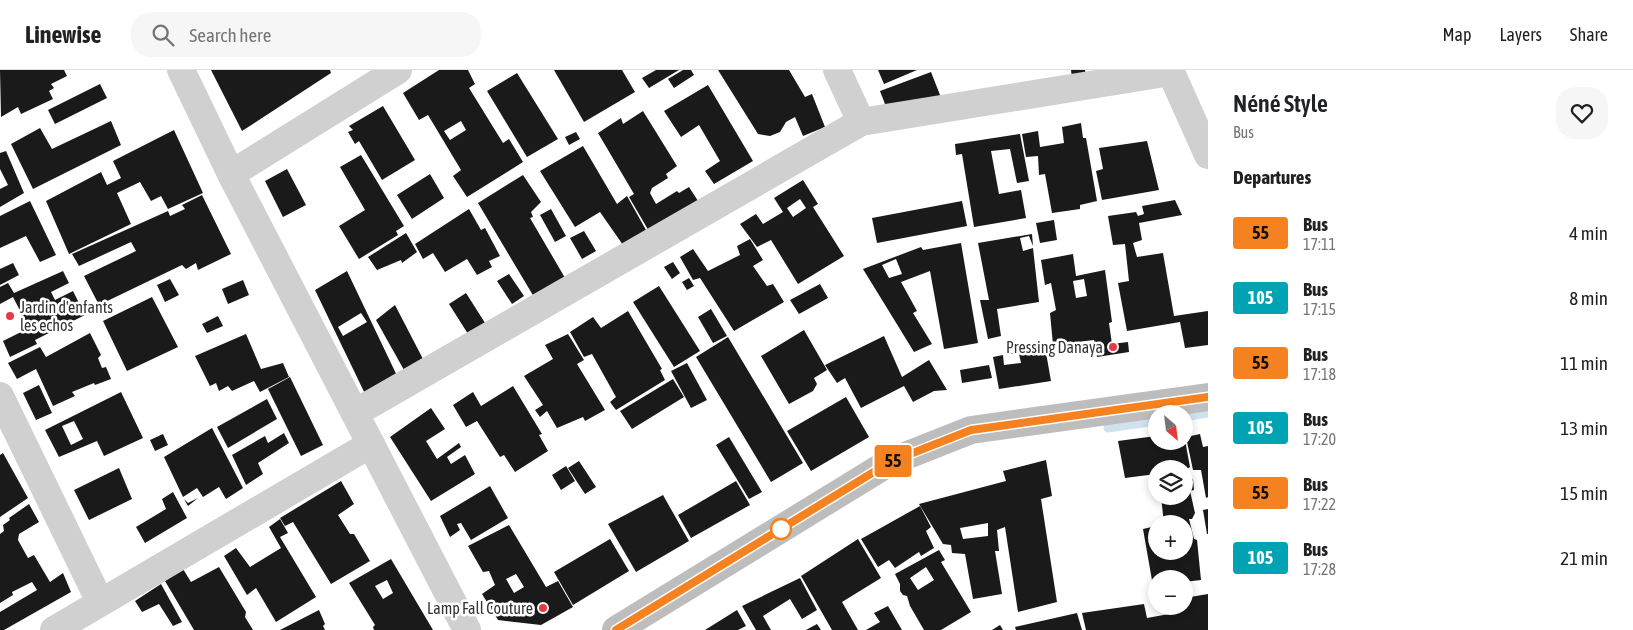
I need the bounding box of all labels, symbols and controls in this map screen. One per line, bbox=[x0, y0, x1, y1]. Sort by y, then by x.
search box bbox=[131, 12, 481, 57]
text: Linewise bbox=[25, 21, 101, 48]
icon: search bbox=[149, 21, 177, 49]
text: Search here bbox=[189, 24, 271, 46]
text: Map bbox=[1442, 24, 1471, 45]
text: Layers bbox=[1499, 24, 1542, 45]
text: Share bbox=[1570, 24, 1608, 45]
button: heart bbox=[1556, 87, 1608, 139]
text: Néné Style bbox=[1233, 90, 1328, 117]
text: Bus bbox=[1233, 123, 1254, 141]
text: Departures bbox=[1233, 166, 1311, 188]
text: Bus bbox=[1303, 213, 1328, 235]
text: 55 bbox=[1252, 222, 1269, 243]
text: 4 min bbox=[1569, 222, 1608, 244]
text: 17:11 bbox=[1303, 235, 1336, 253]
text: Bus bbox=[1303, 278, 1328, 300]
text: 105 bbox=[1248, 287, 1273, 308]
text: 8 min bbox=[1569, 287, 1608, 309]
place label: Jardin d'enfants les echos bbox=[20, 298, 113, 334]
text: 17:15 bbox=[1303, 300, 1336, 318]
marker: Jardin d'enfants les echos bbox=[4, 310, 16, 322]
place label: Pressing Danaya bbox=[1006, 338, 1103, 357]
marker: Pressing Danaya bbox=[1107, 341, 1119, 353]
text: Bus bbox=[1303, 343, 1328, 365]
text: 55 bbox=[1252, 352, 1269, 373]
text: 11 min bbox=[1560, 352, 1608, 374]
text: 17:18 bbox=[1303, 365, 1336, 383]
north arrow bbox=[1148, 405, 1192, 450]
map controls bbox=[1148, 405, 1193, 615]
text: Bus bbox=[1303, 408, 1328, 430]
text: 105 bbox=[1248, 417, 1273, 438]
text: 13 min bbox=[1560, 417, 1608, 439]
text: 17:20 bbox=[1303, 430, 1336, 448]
line badge: 55 bbox=[870, 445, 916, 477]
text: 55 bbox=[885, 450, 901, 471]
button: layers bbox=[1148, 460, 1193, 505]
text: Bus bbox=[1303, 473, 1328, 495]
text: 55 bbox=[1252, 482, 1269, 503]
text: 15 min bbox=[1560, 482, 1608, 504]
text: 17:22 bbox=[1303, 495, 1336, 513]
button: + bbox=[1148, 515, 1193, 560]
unlabelled marker bbox=[770, 518, 792, 540]
text: Bus bbox=[1303, 538, 1328, 560]
text: 105 bbox=[1248, 547, 1273, 568]
text: 21 min bbox=[1560, 547, 1608, 569]
text: 17:28 bbox=[1303, 560, 1336, 578]
button: − bbox=[1148, 570, 1193, 615]
place label: Lamp Fall Couture bbox=[427, 599, 533, 618]
marker: Lamp Fall Couture bbox=[537, 602, 549, 614]

